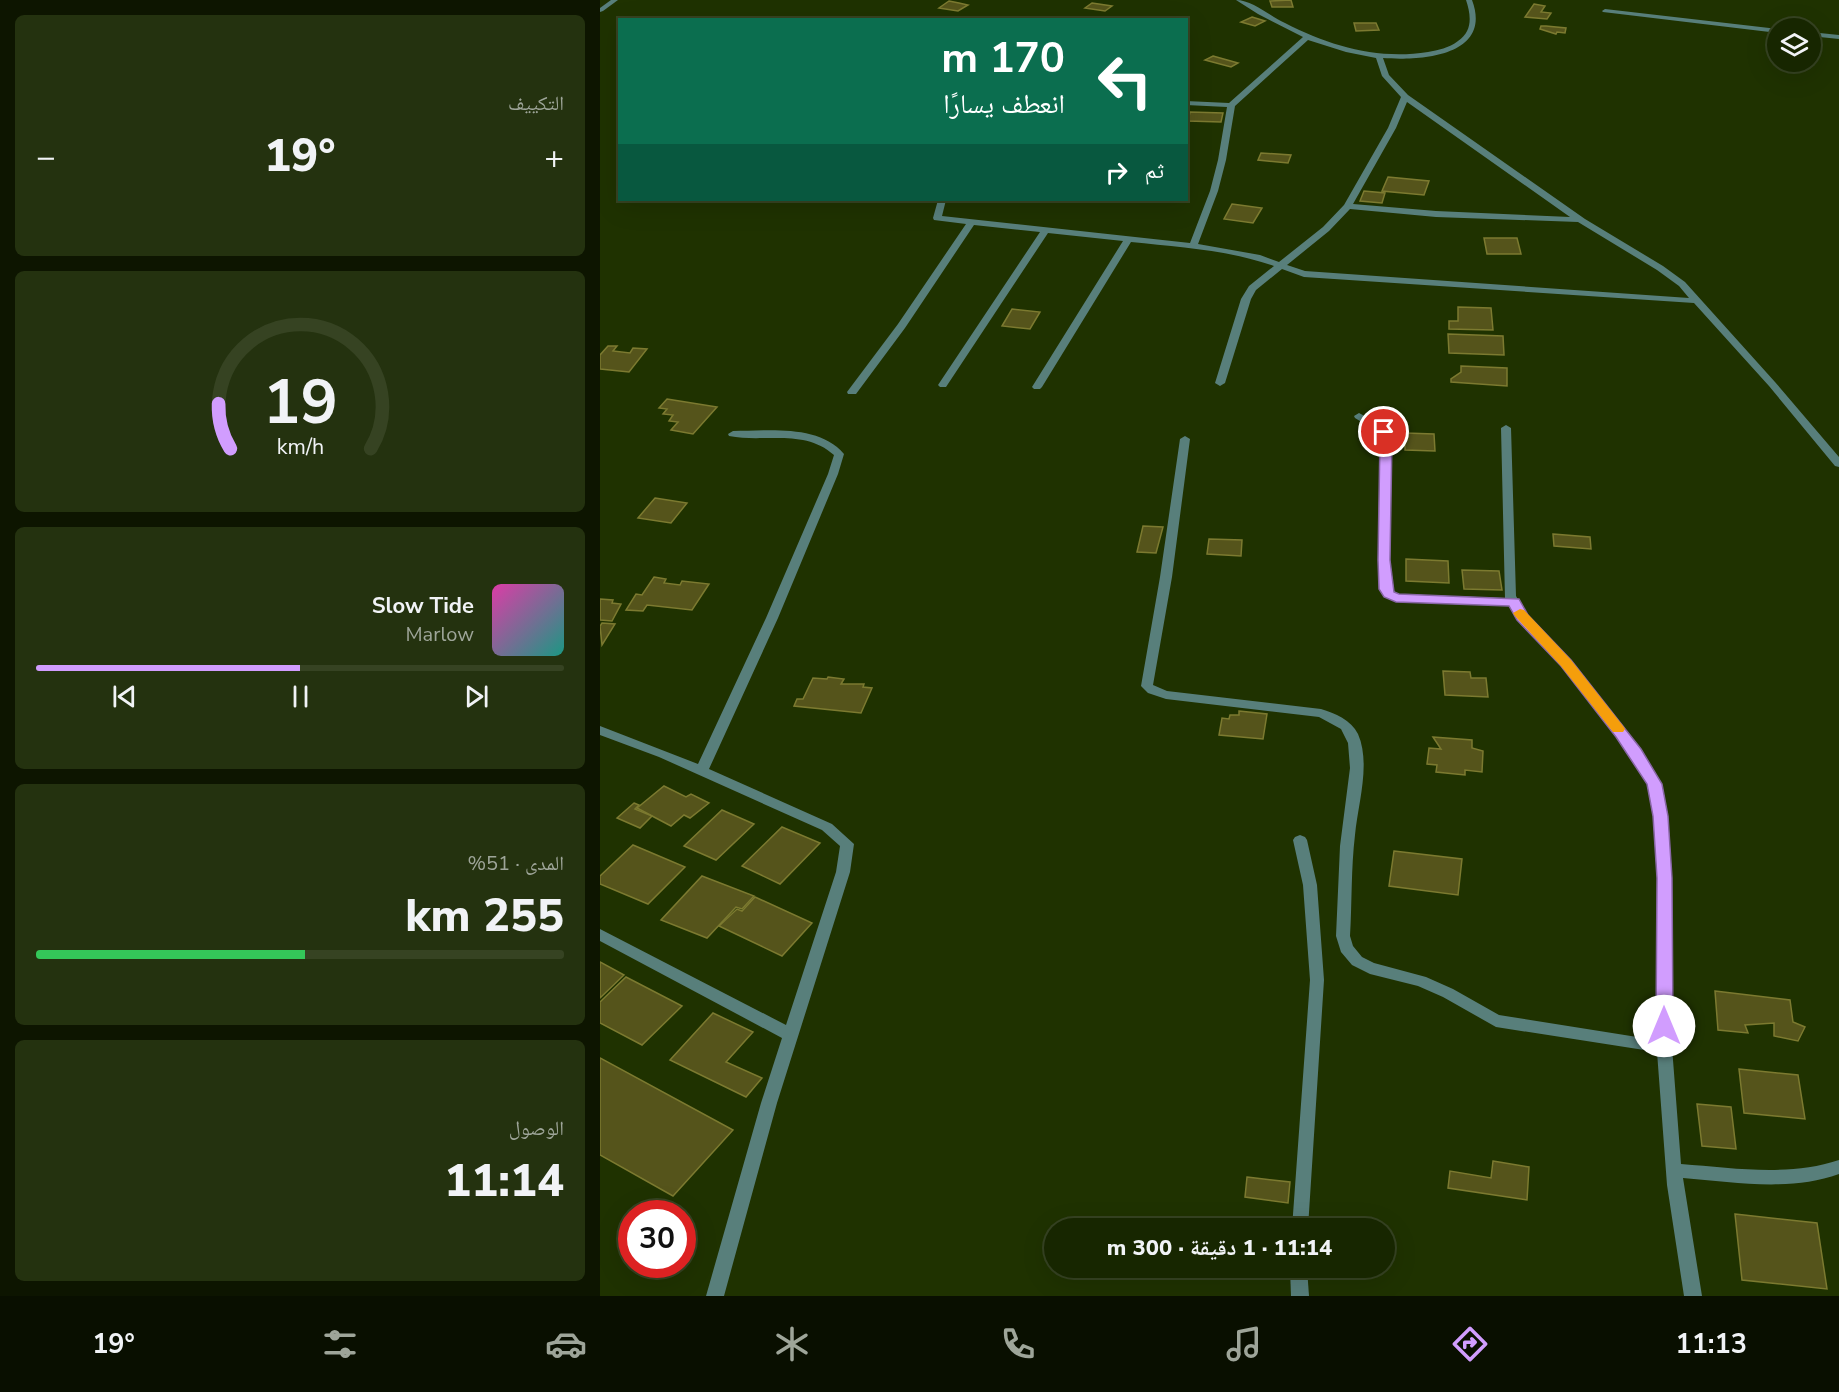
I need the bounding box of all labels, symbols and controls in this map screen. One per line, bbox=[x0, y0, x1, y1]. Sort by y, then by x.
map controls bbox=[1767, 18, 1821, 72]
button: layers bbox=[1767, 18, 1821, 72]
text: 170 m bbox=[941, 30, 1065, 87]
icon: left bbox=[1086, 42, 1164, 120]
text: انعطف يسارًا bbox=[943, 86, 1065, 123]
text: التكييف bbox=[508, 90, 564, 117]
text: 19° bbox=[264, 126, 336, 187]
text: − bbox=[36, 135, 56, 180]
text: + bbox=[544, 135, 564, 180]
icon: right bbox=[1100, 156, 1133, 189]
text: ثم bbox=[1145, 156, 1164, 186]
text: 19 bbox=[263, 360, 337, 445]
pin bbox=[1358, 406, 1409, 457]
icon: arrive bbox=[1367, 415, 1400, 448]
text: km/h bbox=[276, 432, 324, 462]
text: Slow Tide bbox=[372, 591, 474, 621]
text: Marlow bbox=[406, 621, 474, 648]
icon: previous bbox=[108, 680, 141, 713]
icon: pause bbox=[284, 680, 317, 713]
icon: next bbox=[460, 680, 493, 713]
text: المدى · 51% bbox=[467, 850, 564, 877]
text: 255 km bbox=[405, 886, 564, 947]
position arrow bbox=[1632, 994, 1696, 1058]
text: الوصول bbox=[509, 1115, 564, 1142]
text: 11:14 bbox=[444, 1151, 564, 1212]
speed limit sign: 30 bbox=[618, 1200, 696, 1278]
text: 11:14 · 1 دقيقة · 300 m bbox=[1107, 1233, 1332, 1263]
icon: filters bbox=[319, 1323, 361, 1365]
icon: car bbox=[545, 1323, 587, 1365]
icon: climate bbox=[771, 1323, 813, 1365]
icon: phone bbox=[997, 1323, 1039, 1365]
icon: music bbox=[1223, 1323, 1265, 1365]
icon: directions bbox=[1449, 1323, 1491, 1365]
text: 19° bbox=[92, 1326, 135, 1363]
text: 11:13 bbox=[1675, 1326, 1747, 1363]

